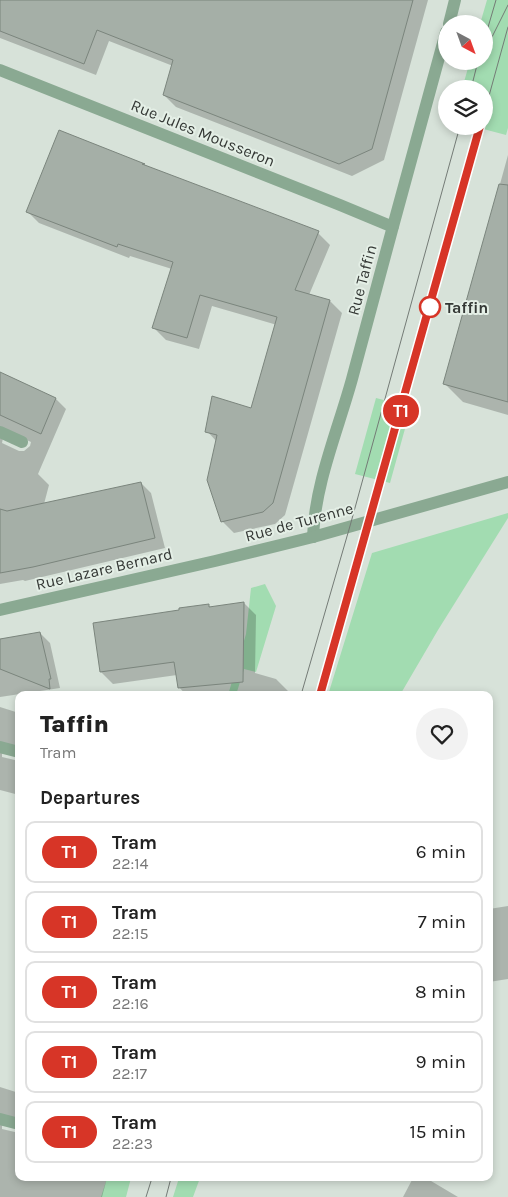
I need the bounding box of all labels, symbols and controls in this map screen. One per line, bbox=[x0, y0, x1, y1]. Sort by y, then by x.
north arrow bbox=[438, 15, 492, 70]
map controls bbox=[438, 15, 493, 135]
button: layers bbox=[438, 80, 493, 135]
street label: Rue Jules Mousseron bbox=[128, 95, 278, 171]
street label: Rue Taffin bbox=[343, 243, 381, 317]
marker: Taffin bbox=[419, 296, 441, 318]
place label: Taffin bbox=[445, 298, 488, 317]
line badge: T1 bbox=[378, 395, 424, 427]
text: T1 bbox=[393, 400, 409, 422]
street label: Rue de Turenne bbox=[243, 498, 355, 546]
street label: Rue Lazare Bernard bbox=[34, 544, 174, 594]
button: heart bbox=[416, 708, 468, 760]
text: Taffin bbox=[40, 710, 109, 738]
text: Tram bbox=[40, 743, 76, 762]
text: Departures bbox=[40, 787, 140, 809]
text: Tram bbox=[112, 832, 157, 854]
text: T1 bbox=[62, 841, 77, 863]
text: 6 min bbox=[416, 841, 466, 863]
text: 22:14 bbox=[112, 854, 148, 873]
text: Tram bbox=[112, 902, 157, 924]
text: T1 bbox=[62, 911, 77, 933]
text: 7 min bbox=[418, 911, 466, 933]
text: 22:15 bbox=[112, 924, 149, 943]
text: Tram bbox=[112, 972, 157, 994]
text: T1 bbox=[62, 981, 77, 1003]
text: 8 min bbox=[415, 981, 466, 1003]
text: 22:16 bbox=[112, 994, 149, 1013]
text: Tram bbox=[112, 1042, 157, 1064]
text: T1 bbox=[62, 1051, 77, 1073]
text: 9 min bbox=[416, 1051, 466, 1073]
text: 22:17 bbox=[112, 1064, 147, 1083]
text: Tram bbox=[112, 1112, 157, 1134]
text: T1 bbox=[62, 1121, 77, 1143]
text: 15 min bbox=[410, 1121, 466, 1143]
text: 22:23 bbox=[112, 1134, 153, 1153]

